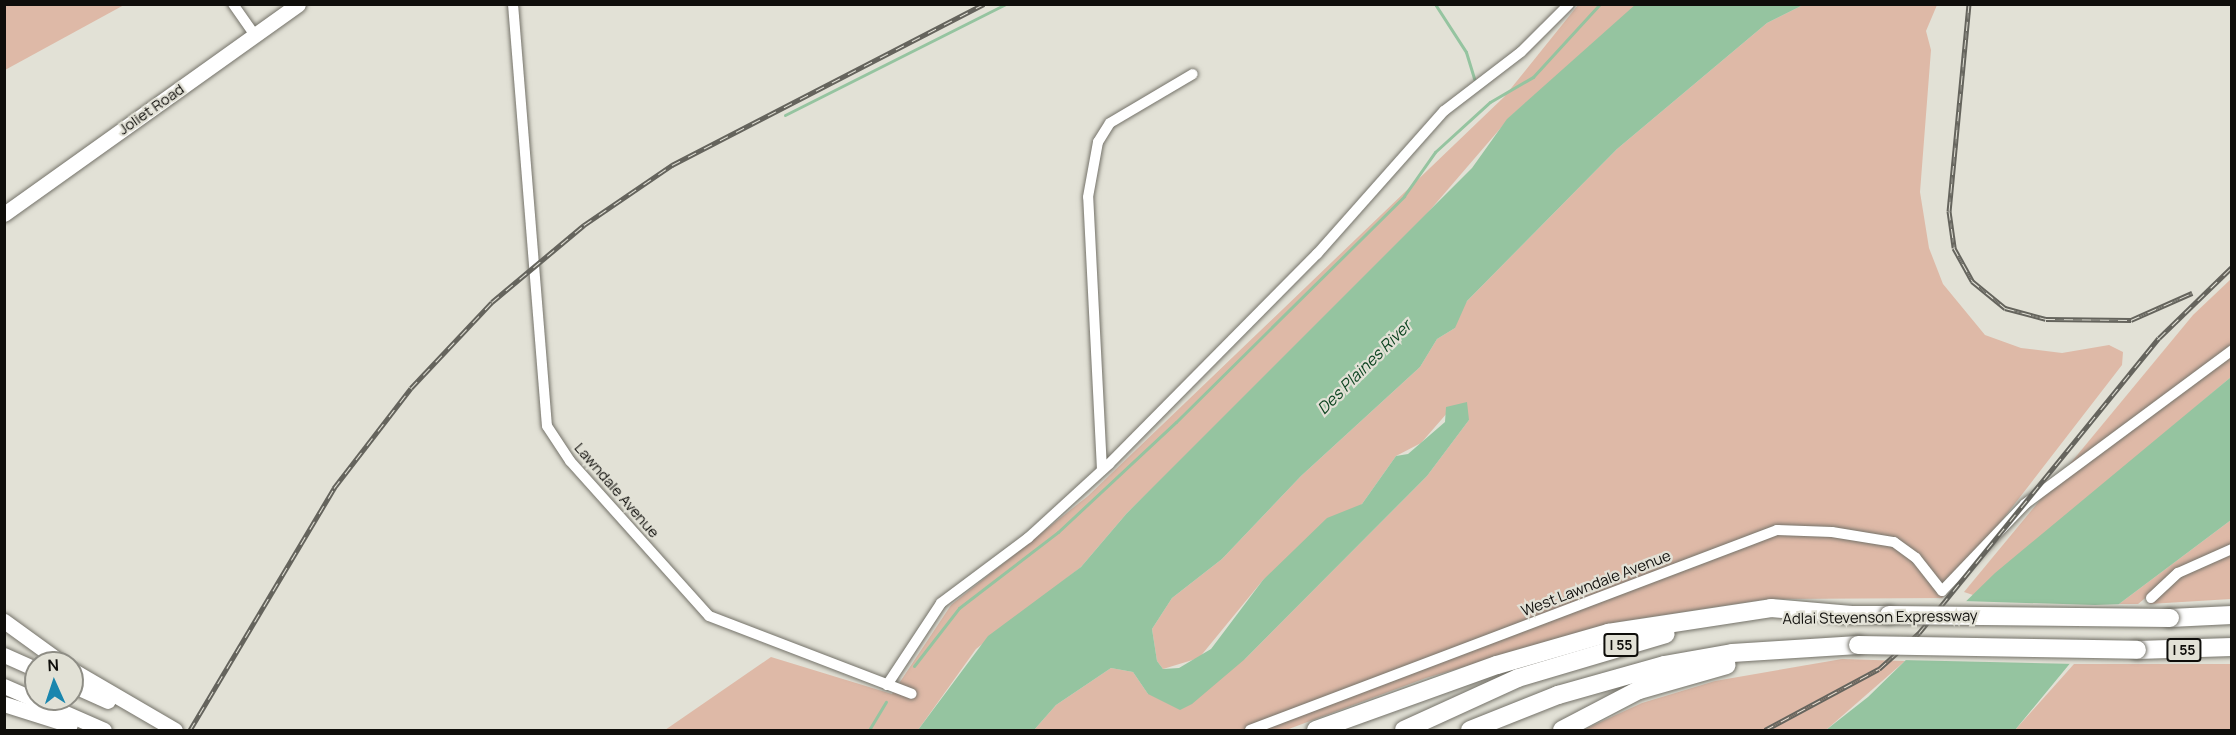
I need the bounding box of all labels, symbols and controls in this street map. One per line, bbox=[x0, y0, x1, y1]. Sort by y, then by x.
street label: Joliet Road bbox=[115, 80, 187, 138]
water label: Des Plaines River bbox=[1313, 316, 1415, 418]
street label: Lawndale Avenue bbox=[571, 439, 663, 541]
street label: West Lawndale Avenue bbox=[1519, 546, 1673, 620]
street label: Adlai Stevenson Expressway bbox=[1782, 606, 1978, 628]
road number: I 55 bbox=[1603, 634, 1639, 656]
road number: I 55 bbox=[2166, 639, 2202, 661]
north arrow bbox=[24, 651, 84, 711]
text: N bbox=[47, 654, 59, 676]

